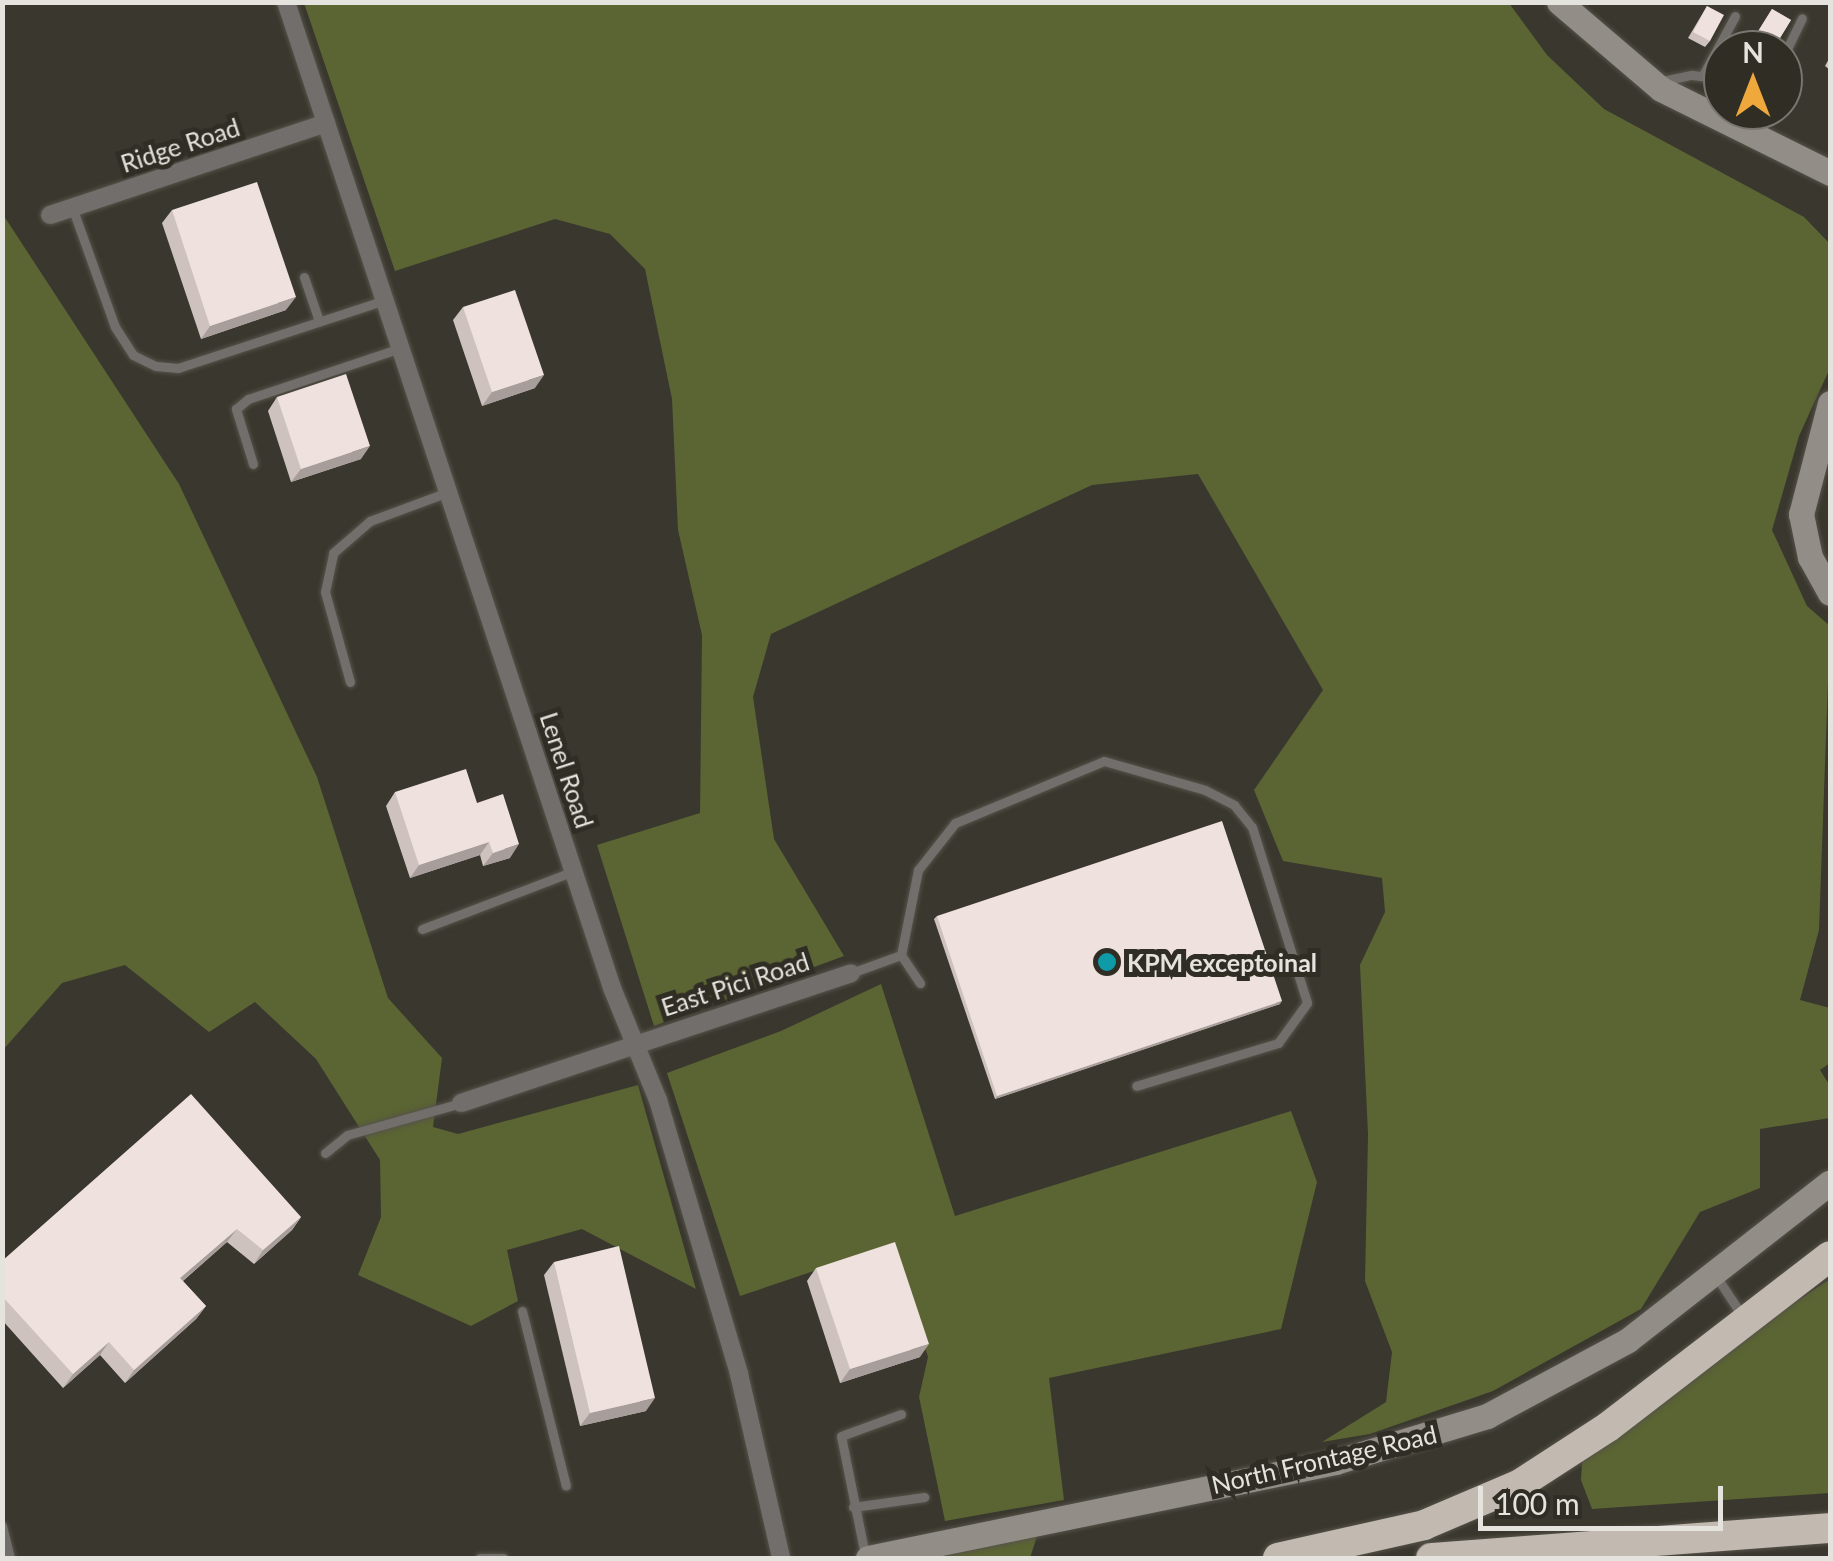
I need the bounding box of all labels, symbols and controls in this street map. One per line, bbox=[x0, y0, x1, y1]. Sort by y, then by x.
north arrow bbox=[1703, 30, 1803, 130]
text: N bbox=[1742, 35, 1764, 69]
street label: Ridge Road bbox=[117, 112, 243, 178]
street label: Lenel Road bbox=[534, 708, 600, 832]
street label: East Pici Road bbox=[657, 946, 813, 1022]
place label: KPM exceptoinal bbox=[1127, 947, 1317, 977]
marker: KPM exceptoinal bbox=[1096, 951, 1118, 973]
street label: North Frontage Road bbox=[1209, 1419, 1439, 1499]
scale bar bbox=[1483, 1466, 1728, 1528]
text: 100 m bbox=[1495, 1485, 1580, 1521]

